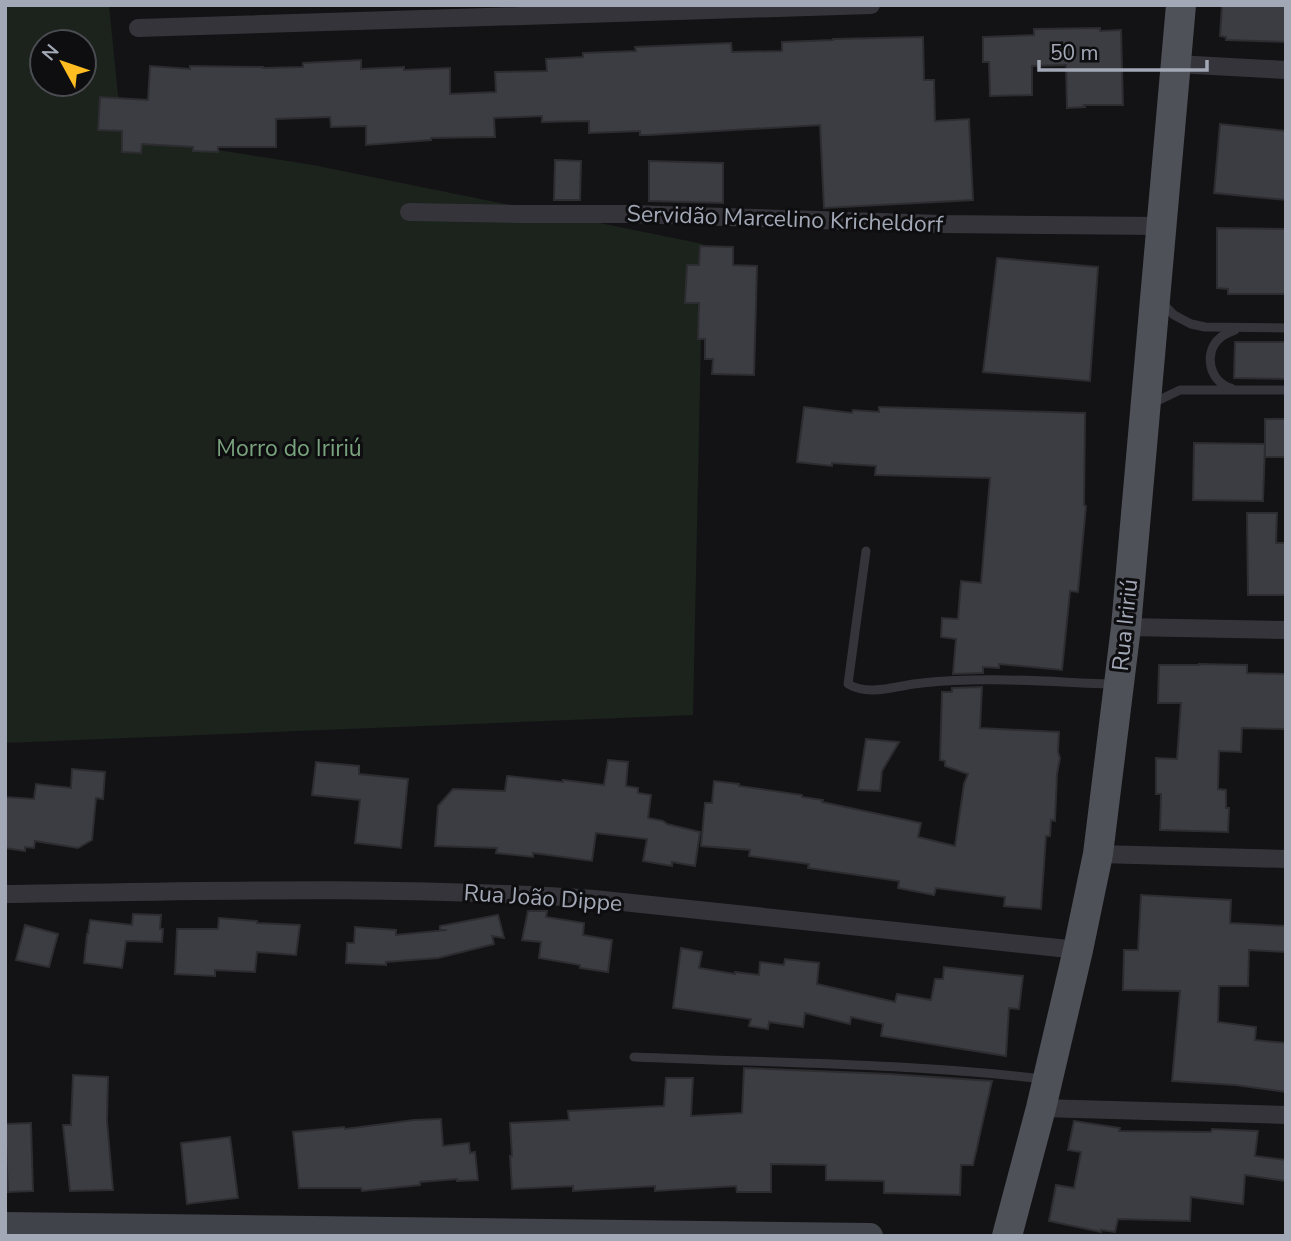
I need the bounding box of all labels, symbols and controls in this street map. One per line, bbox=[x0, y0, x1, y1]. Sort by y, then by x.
north arrow bbox=[28, 28, 98, 98]
scale bar bbox=[1039, 28, 1207, 72]
text: N bbox=[36, 39, 65, 67]
text: 50 m bbox=[1050, 39, 1099, 67]
street label: Servidão Marcelino Kricheldorf bbox=[626, 198, 944, 240]
park label: Morro do Iririú bbox=[216, 433, 362, 464]
street label: Rua Iririú bbox=[1105, 577, 1145, 673]
street label: Rua João Dippe bbox=[463, 877, 623, 919]

